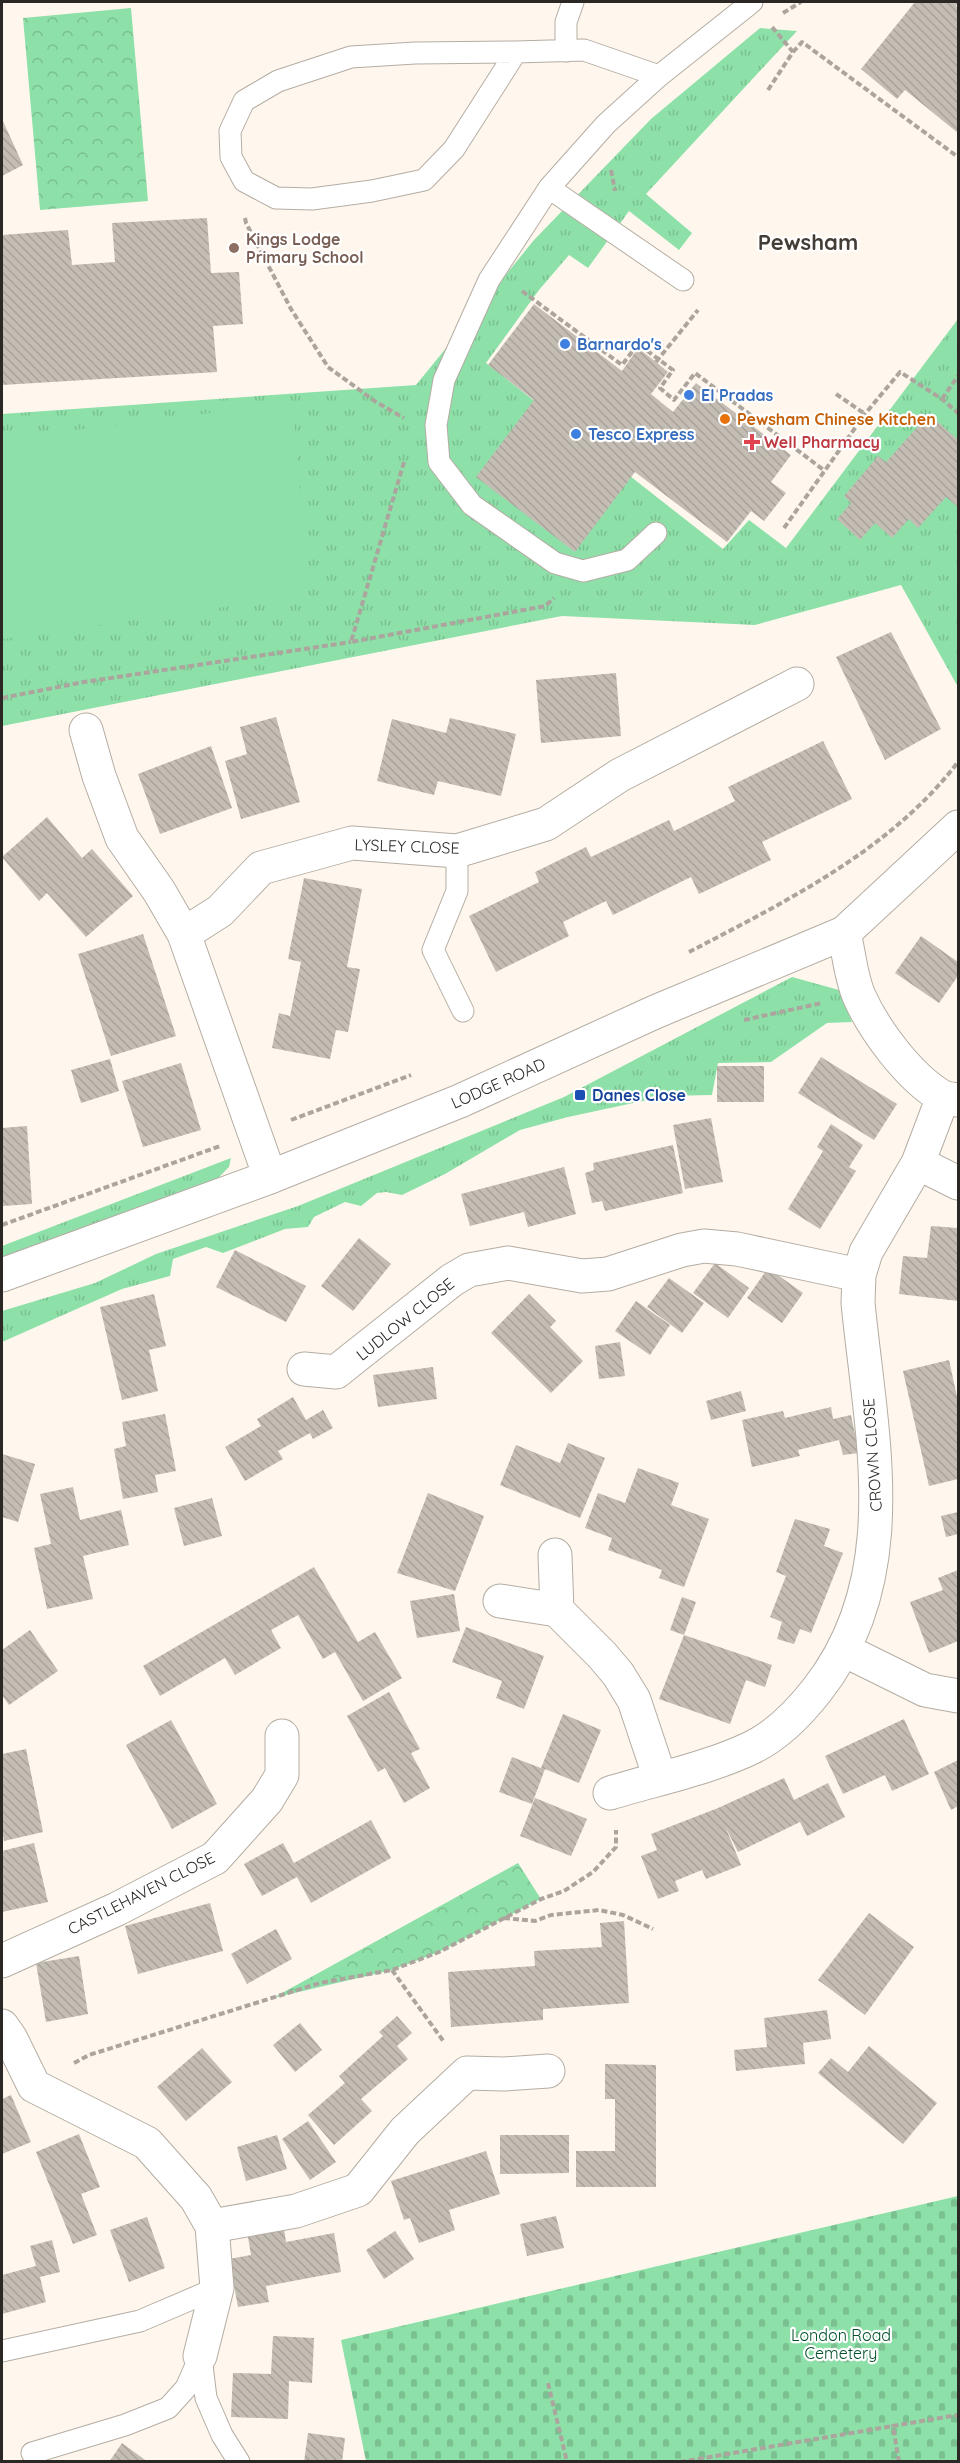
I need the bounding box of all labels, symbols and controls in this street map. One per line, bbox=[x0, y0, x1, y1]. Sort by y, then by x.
district label: Pewsham bbox=[758, 228, 858, 256]
place label: Kings Lodge Primary School bbox=[246, 229, 364, 267]
marker: Kings Lodge Primary School bbox=[227, 241, 241, 255]
place label: Barnardo's bbox=[577, 334, 662, 354]
marker: Barnardo's bbox=[558, 337, 572, 351]
place label: El Pradas bbox=[701, 385, 773, 405]
marker: El Pradas bbox=[682, 388, 696, 402]
place label: Pewsham Chinese Kitchen bbox=[737, 409, 936, 429]
marker: Pewsham Chinese Kitchen bbox=[718, 412, 732, 426]
place label: Tesco Express bbox=[588, 424, 695, 444]
marker: Tesco Express bbox=[569, 427, 583, 441]
place label: Well Pharmacy bbox=[764, 432, 880, 452]
marker: Well Pharmacy bbox=[745, 435, 759, 449]
street label: LYSLEY CLOSE bbox=[354, 834, 460, 858]
street label: LODGE ROAD bbox=[448, 1053, 548, 1113]
place label: Danes Close bbox=[592, 1085, 686, 1105]
marker: Danes Close bbox=[573, 1088, 587, 1102]
street label: LUDLOW CLOSE bbox=[352, 1273, 458, 1365]
street label: CROWN CLOSE bbox=[858, 1398, 886, 1512]
street label: CASTLEHAVEN CLOSE bbox=[64, 1847, 218, 1939]
park label: London Road Cemetery bbox=[791, 2325, 891, 2363]

